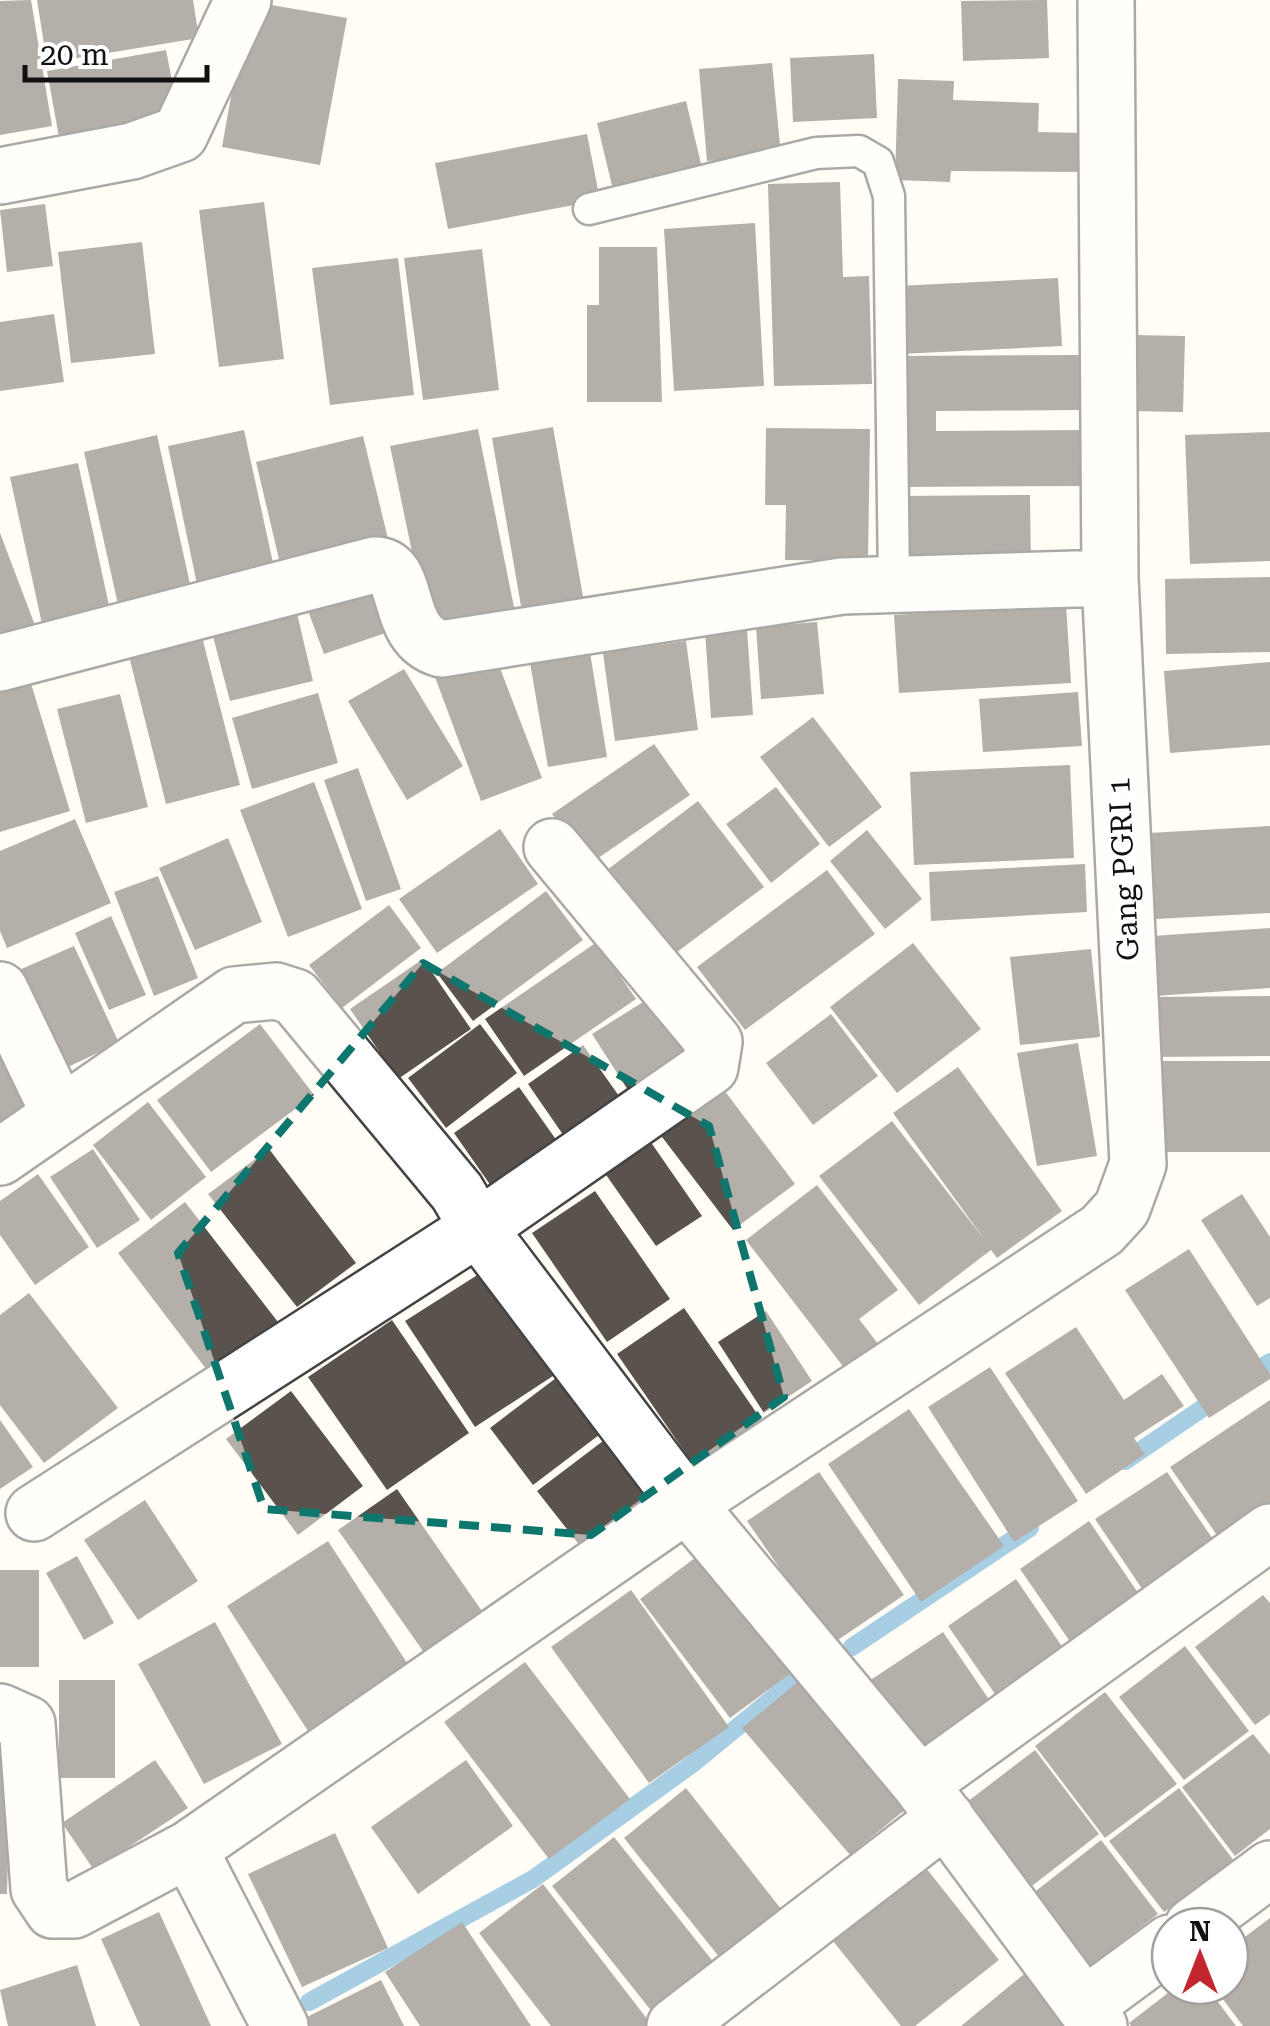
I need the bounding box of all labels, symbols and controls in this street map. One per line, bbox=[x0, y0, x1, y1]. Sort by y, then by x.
scale bar bbox=[25, 20, 208, 82]
text: 20 m bbox=[40, 37, 109, 72]
street label: Gang PGRI 1 bbox=[1101, 776, 1146, 962]
north arrow bbox=[1150, 1906, 1250, 2006]
text: N bbox=[1189, 1915, 1211, 1948]

